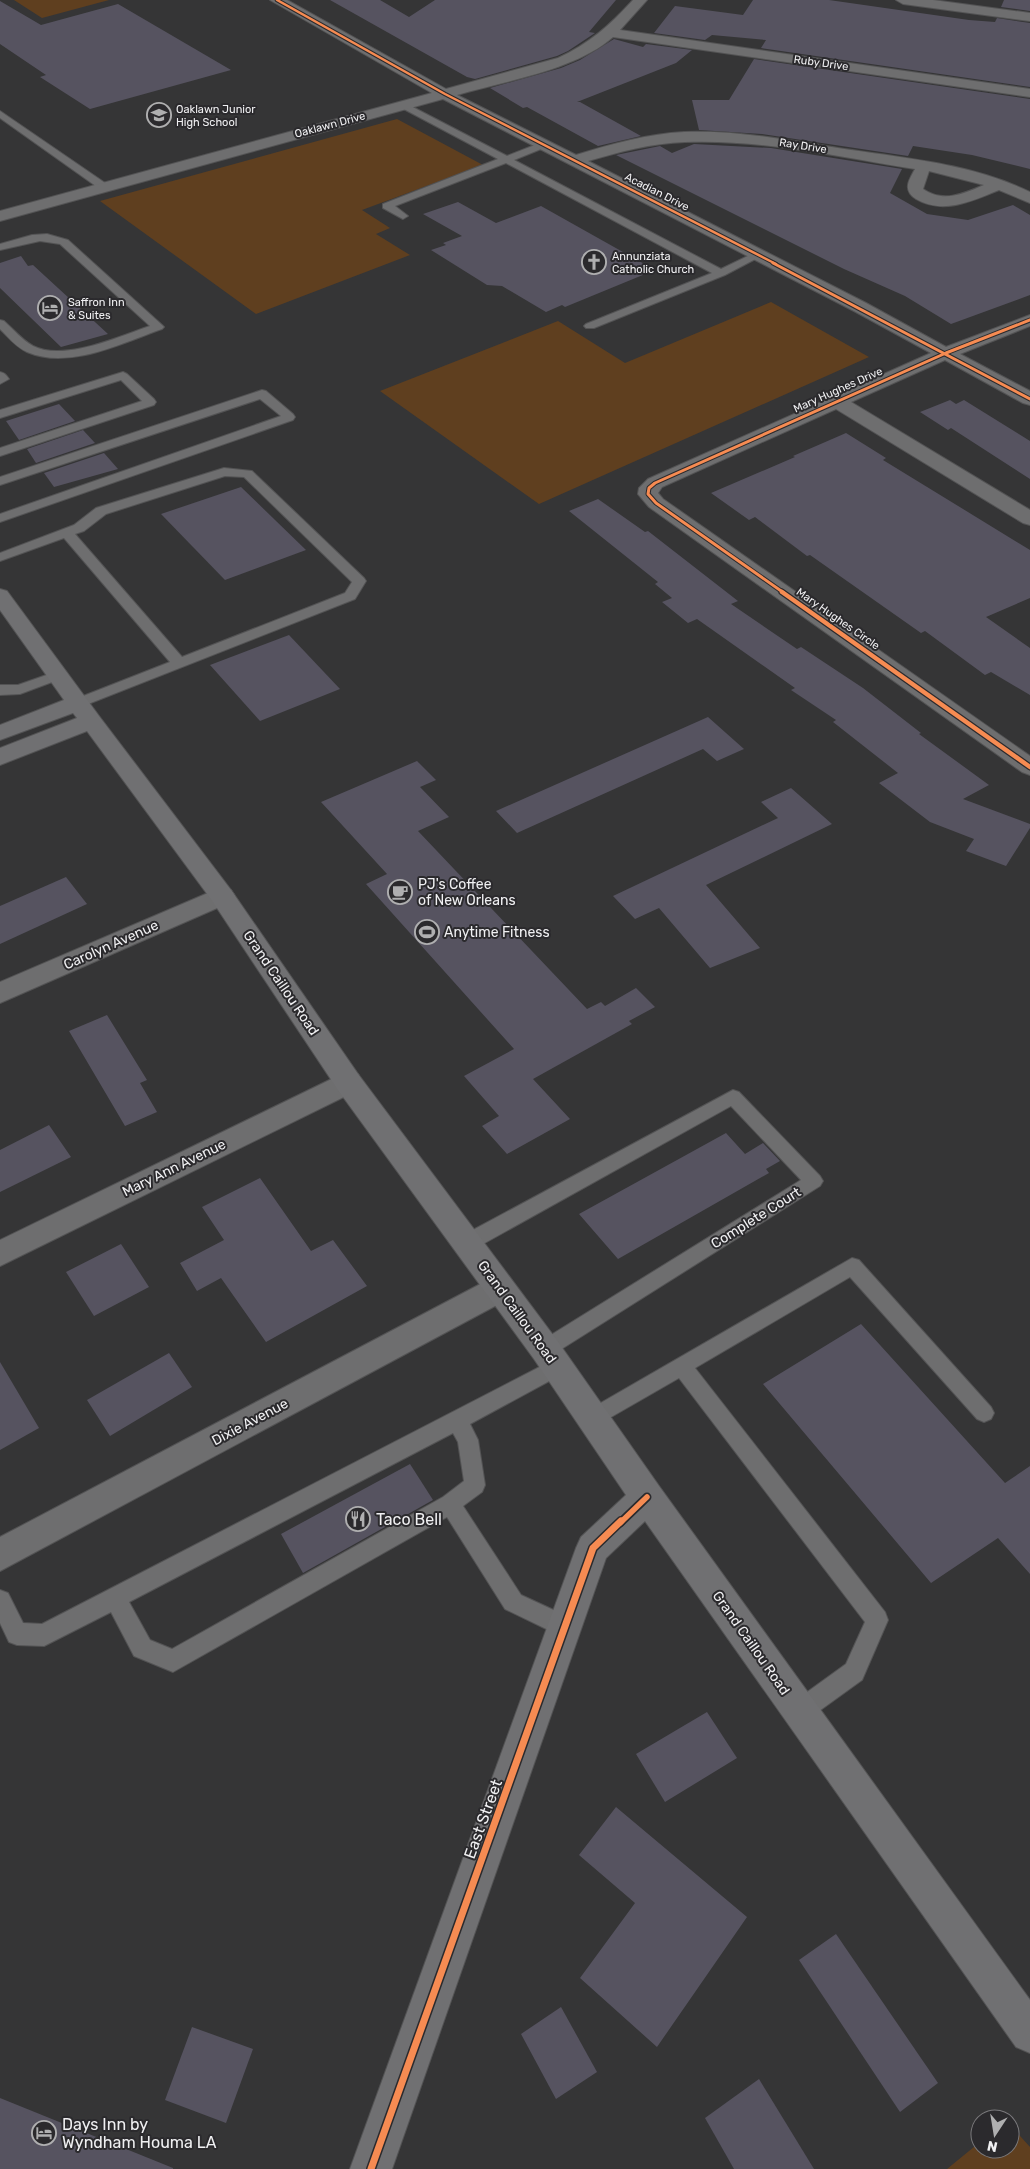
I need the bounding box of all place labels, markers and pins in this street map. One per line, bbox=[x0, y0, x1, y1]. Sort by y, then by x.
school or university icon: Oaklawn Junior High School bbox=[146, 102, 172, 128]
place label: Oaklawn Junior High School bbox=[176, 103, 256, 129]
church icon: Annunziata Catholic Church bbox=[581, 249, 607, 275]
place label: Annunziata Catholic Church bbox=[612, 250, 694, 276]
hotel icon: Saffron Inn & Suites bbox=[37, 295, 63, 321]
place label: Saffron Inn & Suites bbox=[68, 296, 125, 322]
place label: PJ's Coffee of New Orleans bbox=[418, 876, 516, 909]
cafe icon: PJ's Coffee of New Orleans bbox=[387, 879, 413, 905]
sports icon: Anytime Fitness bbox=[414, 919, 440, 945]
place label: Anytime Fitness bbox=[444, 924, 550, 941]
restaurant icon: Taco Bell bbox=[345, 1506, 371, 1532]
place label: Taco Bell bbox=[376, 1510, 442, 1529]
place label: Days Inn by Wyndham Houma LA bbox=[62, 2115, 217, 2152]
hotel icon: Days Inn by Wyndham Houma LA bbox=[31, 2120, 57, 2146]

